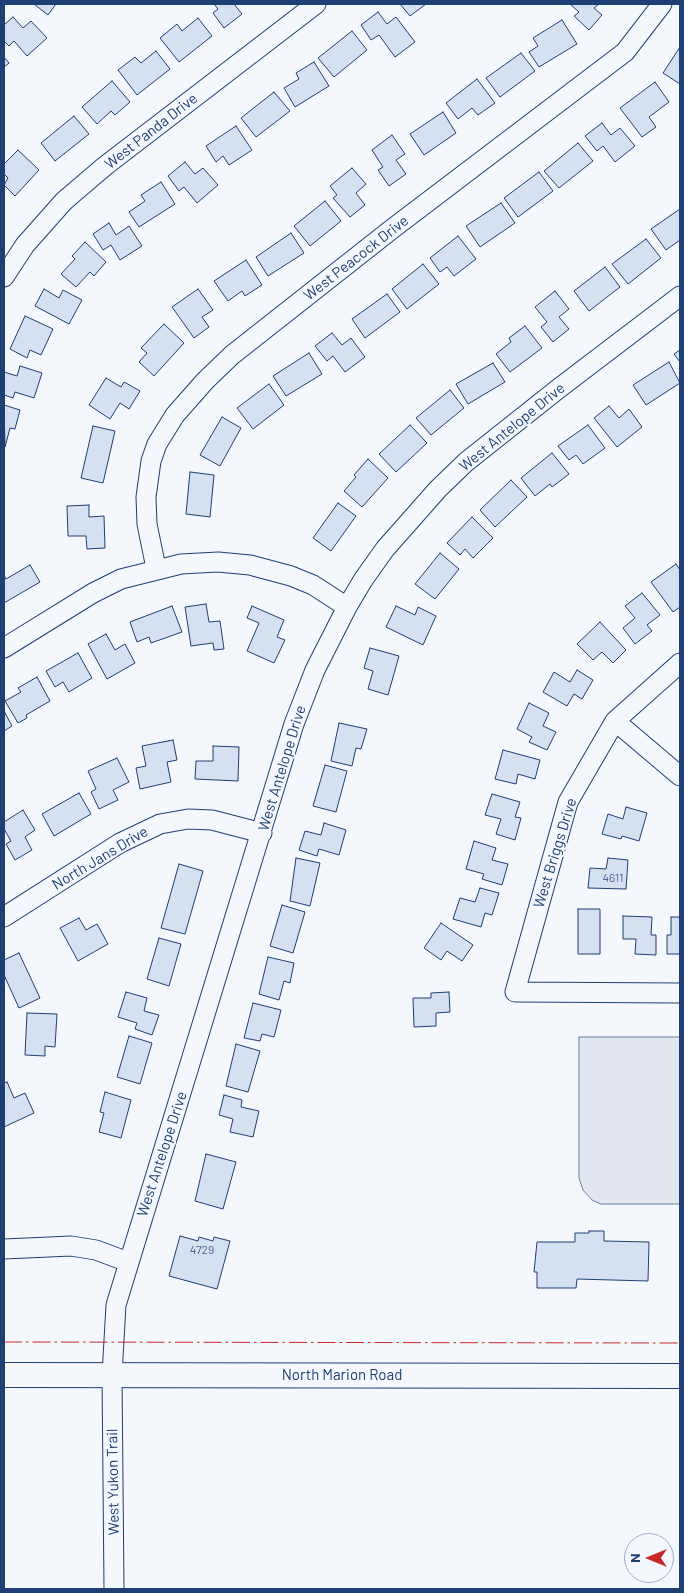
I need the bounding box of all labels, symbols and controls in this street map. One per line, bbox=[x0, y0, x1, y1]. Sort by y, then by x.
street label: West Panda Drive bbox=[101, 89, 201, 173]
street label: West Peacock Drive bbox=[300, 212, 412, 304]
street label: West Antelope Drive bbox=[456, 379, 568, 475]
street label: West Antelope Drive bbox=[254, 703, 310, 833]
street label: West Briggs Drive bbox=[530, 796, 580, 910]
street label: North Jans Drive bbox=[49, 822, 151, 894]
house number: 4611 bbox=[602, 871, 624, 885]
street label: West Antelope Drive bbox=[133, 1089, 191, 1219]
house number: 4729 bbox=[190, 1243, 214, 1257]
street label: North Marion Road bbox=[282, 1366, 402, 1384]
street label: West Yukon Trail bbox=[103, 1429, 123, 1535]
north arrow bbox=[624, 1533, 674, 1583]
text: N bbox=[626, 1553, 643, 1563]

